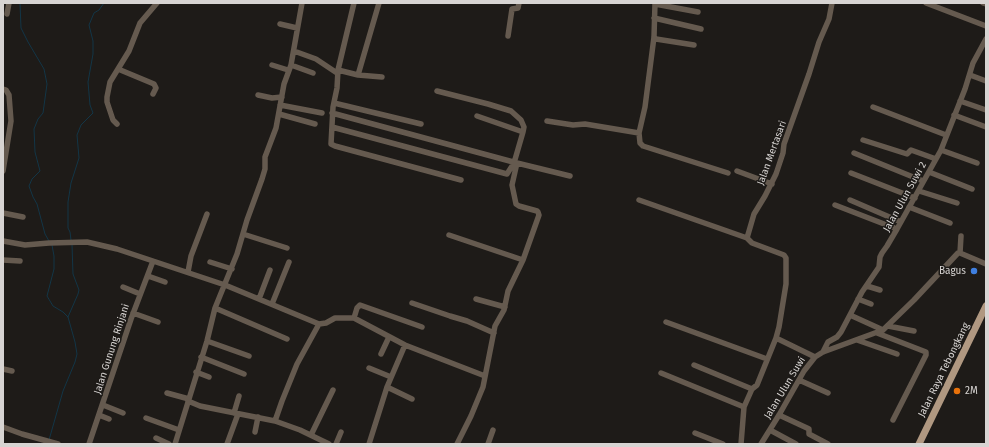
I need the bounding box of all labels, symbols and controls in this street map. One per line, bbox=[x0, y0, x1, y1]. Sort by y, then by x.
street label: Jalan Mertasari bbox=[755, 119, 789, 187]
street label: Jalan Ulun Suwi 2 bbox=[881, 160, 929, 234]
place label: Bagus bbox=[939, 265, 966, 277]
marker: Bagus bbox=[969, 266, 979, 276]
street label: Jalan Gunung Rinjani bbox=[92, 302, 132, 396]
street label: Jalan Raya Tebongkang bbox=[916, 321, 972, 419]
street label: Jalan Ulun Suwi bbox=[762, 355, 808, 421]
place label: 2M bbox=[965, 385, 978, 397]
marker: 2M bbox=[952, 386, 962, 396]

